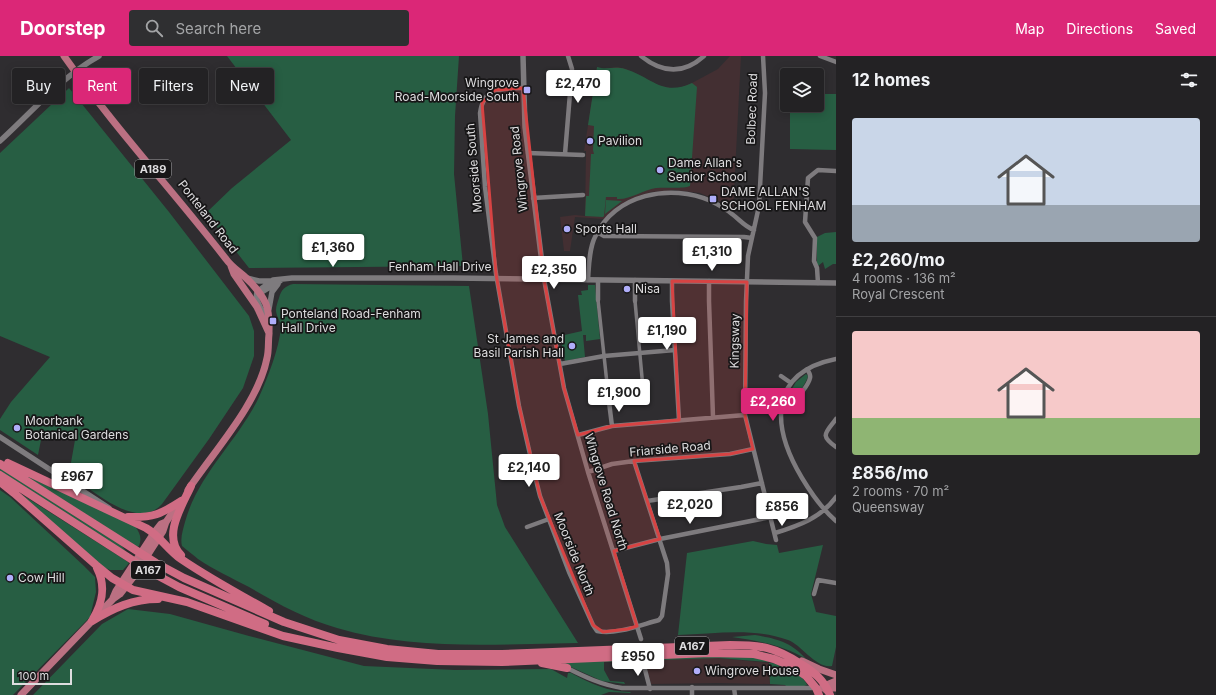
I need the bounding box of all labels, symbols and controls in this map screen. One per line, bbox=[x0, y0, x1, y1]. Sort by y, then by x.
search box bbox=[129, 10, 409, 46]
text: Doorstep bbox=[20, 17, 105, 40]
icon: search bbox=[143, 17, 165, 39]
text: Search here bbox=[175, 19, 261, 38]
text: Map bbox=[1015, 20, 1044, 37]
text: Directions bbox=[1066, 20, 1133, 37]
text: Saved bbox=[1155, 20, 1196, 37]
chip: Buy bbox=[12, 68, 65, 104]
chip: Rent bbox=[73, 68, 131, 104]
chip: Filters bbox=[139, 68, 208, 104]
chip: New bbox=[216, 68, 274, 104]
map controls bbox=[780, 68, 824, 112]
button: layers bbox=[780, 68, 824, 112]
icon: filters bbox=[1178, 69, 1200, 91]
pin: £2,470 bbox=[545, 70, 611, 104]
text: 12 homes bbox=[852, 70, 930, 90]
street label: Bolbec Road bbox=[743, 73, 760, 145]
place label: Wingrove Road-Moorside South bbox=[395, 75, 519, 104]
text: £2,470 bbox=[555, 75, 601, 91]
marker: Wingrove Road-Moorside South bbox=[522, 85, 532, 95]
street label: Moorside South bbox=[462, 123, 485, 213]
street label: Wingrove Road bbox=[507, 125, 530, 213]
place label: Pavilion bbox=[598, 133, 642, 148]
marker: Pavilion bbox=[585, 136, 595, 146]
icon: home bbox=[990, 144, 1062, 216]
place label: Dame Allan's Senior School bbox=[668, 155, 747, 184]
road number: A189 bbox=[135, 160, 171, 178]
marker: Dame Allan's Senior School bbox=[655, 165, 665, 175]
street label: Ponteland Road bbox=[175, 177, 242, 256]
place label: DAME ALLAN'S SCHOOL FENHAM bbox=[721, 184, 826, 213]
marker: DAME ALLAN'S SCHOOL FENHAM bbox=[708, 194, 718, 204]
place label: Sports Hall bbox=[575, 221, 637, 236]
marker: Sports Hall bbox=[562, 224, 572, 234]
pin: £1,360 bbox=[300, 234, 366, 268]
pin: £1,310 bbox=[679, 238, 745, 272]
text: £1,360 bbox=[311, 239, 355, 255]
text: £1,310 bbox=[692, 243, 732, 259]
text: £2,260/mo bbox=[852, 250, 945, 270]
pin: £2,350 bbox=[521, 256, 587, 290]
street label: Fenham Hall Drive bbox=[388, 259, 492, 274]
text: £2,350 bbox=[531, 261, 577, 277]
text: 4 rooms · 136 m² bbox=[852, 270, 956, 286]
place label: Nisa bbox=[635, 281, 660, 296]
marker: Nisa bbox=[622, 284, 632, 294]
text: Royal Crescent bbox=[852, 286, 945, 302]
place label: Ponteland Road-Fenham Hall Drive bbox=[281, 306, 421, 335]
street label: Kingsway bbox=[727, 313, 742, 369]
marker: Ponteland Road-Fenham Hall Drive bbox=[268, 316, 278, 326]
pin: £1,190 bbox=[634, 317, 700, 351]
text: £1,190 bbox=[647, 322, 687, 338]
place label: St James and Basil Parish Hall bbox=[474, 331, 564, 360]
marker: St James and Basil Parish Hall bbox=[567, 341, 577, 351]
icon: home bbox=[990, 357, 1062, 429]
pin: £1,900 bbox=[586, 379, 652, 413]
text: £1,900 bbox=[597, 384, 641, 400]
pin: £2,260 bbox=[740, 388, 806, 422]
text: £2,260 bbox=[750, 393, 796, 409]
place label: Moorbank Botanical Gardens bbox=[25, 413, 129, 442]
marker: Moorbank Botanical Gardens bbox=[12, 423, 22, 433]
street label: Wingrove Road North bbox=[582, 432, 631, 552]
street label: Friarside Road bbox=[629, 437, 711, 460]
pin: £2,140 bbox=[496, 454, 562, 488]
text: £2,140 bbox=[508, 459, 550, 475]
pin: £967 bbox=[53, 463, 101, 497]
text: £856/mo bbox=[852, 463, 928, 483]
text: £967 bbox=[61, 468, 93, 484]
text: 2 rooms · 70 m² bbox=[852, 483, 949, 499]
pin: £2,020 bbox=[657, 491, 723, 525]
pin: £856 bbox=[758, 493, 806, 527]
text: £2,020 bbox=[667, 496, 713, 512]
text: £856 bbox=[765, 498, 799, 514]
text: Queensway bbox=[852, 499, 924, 515]
street label: Moorside North bbox=[551, 510, 598, 598]
road number: A167 bbox=[131, 561, 165, 579]
place label: Cow Hill bbox=[18, 570, 65, 585]
marker: Cow Hill bbox=[5, 573, 15, 583]
road number: A167 bbox=[675, 637, 709, 655]
pin: £950 bbox=[614, 643, 662, 677]
text: £950 bbox=[621, 648, 655, 664]
place label: Wingrove House bbox=[705, 663, 799, 678]
marker: Wingrove House bbox=[692, 666, 702, 676]
scale bar bbox=[12, 667, 72, 686]
text: 100 m bbox=[18, 669, 49, 683]

